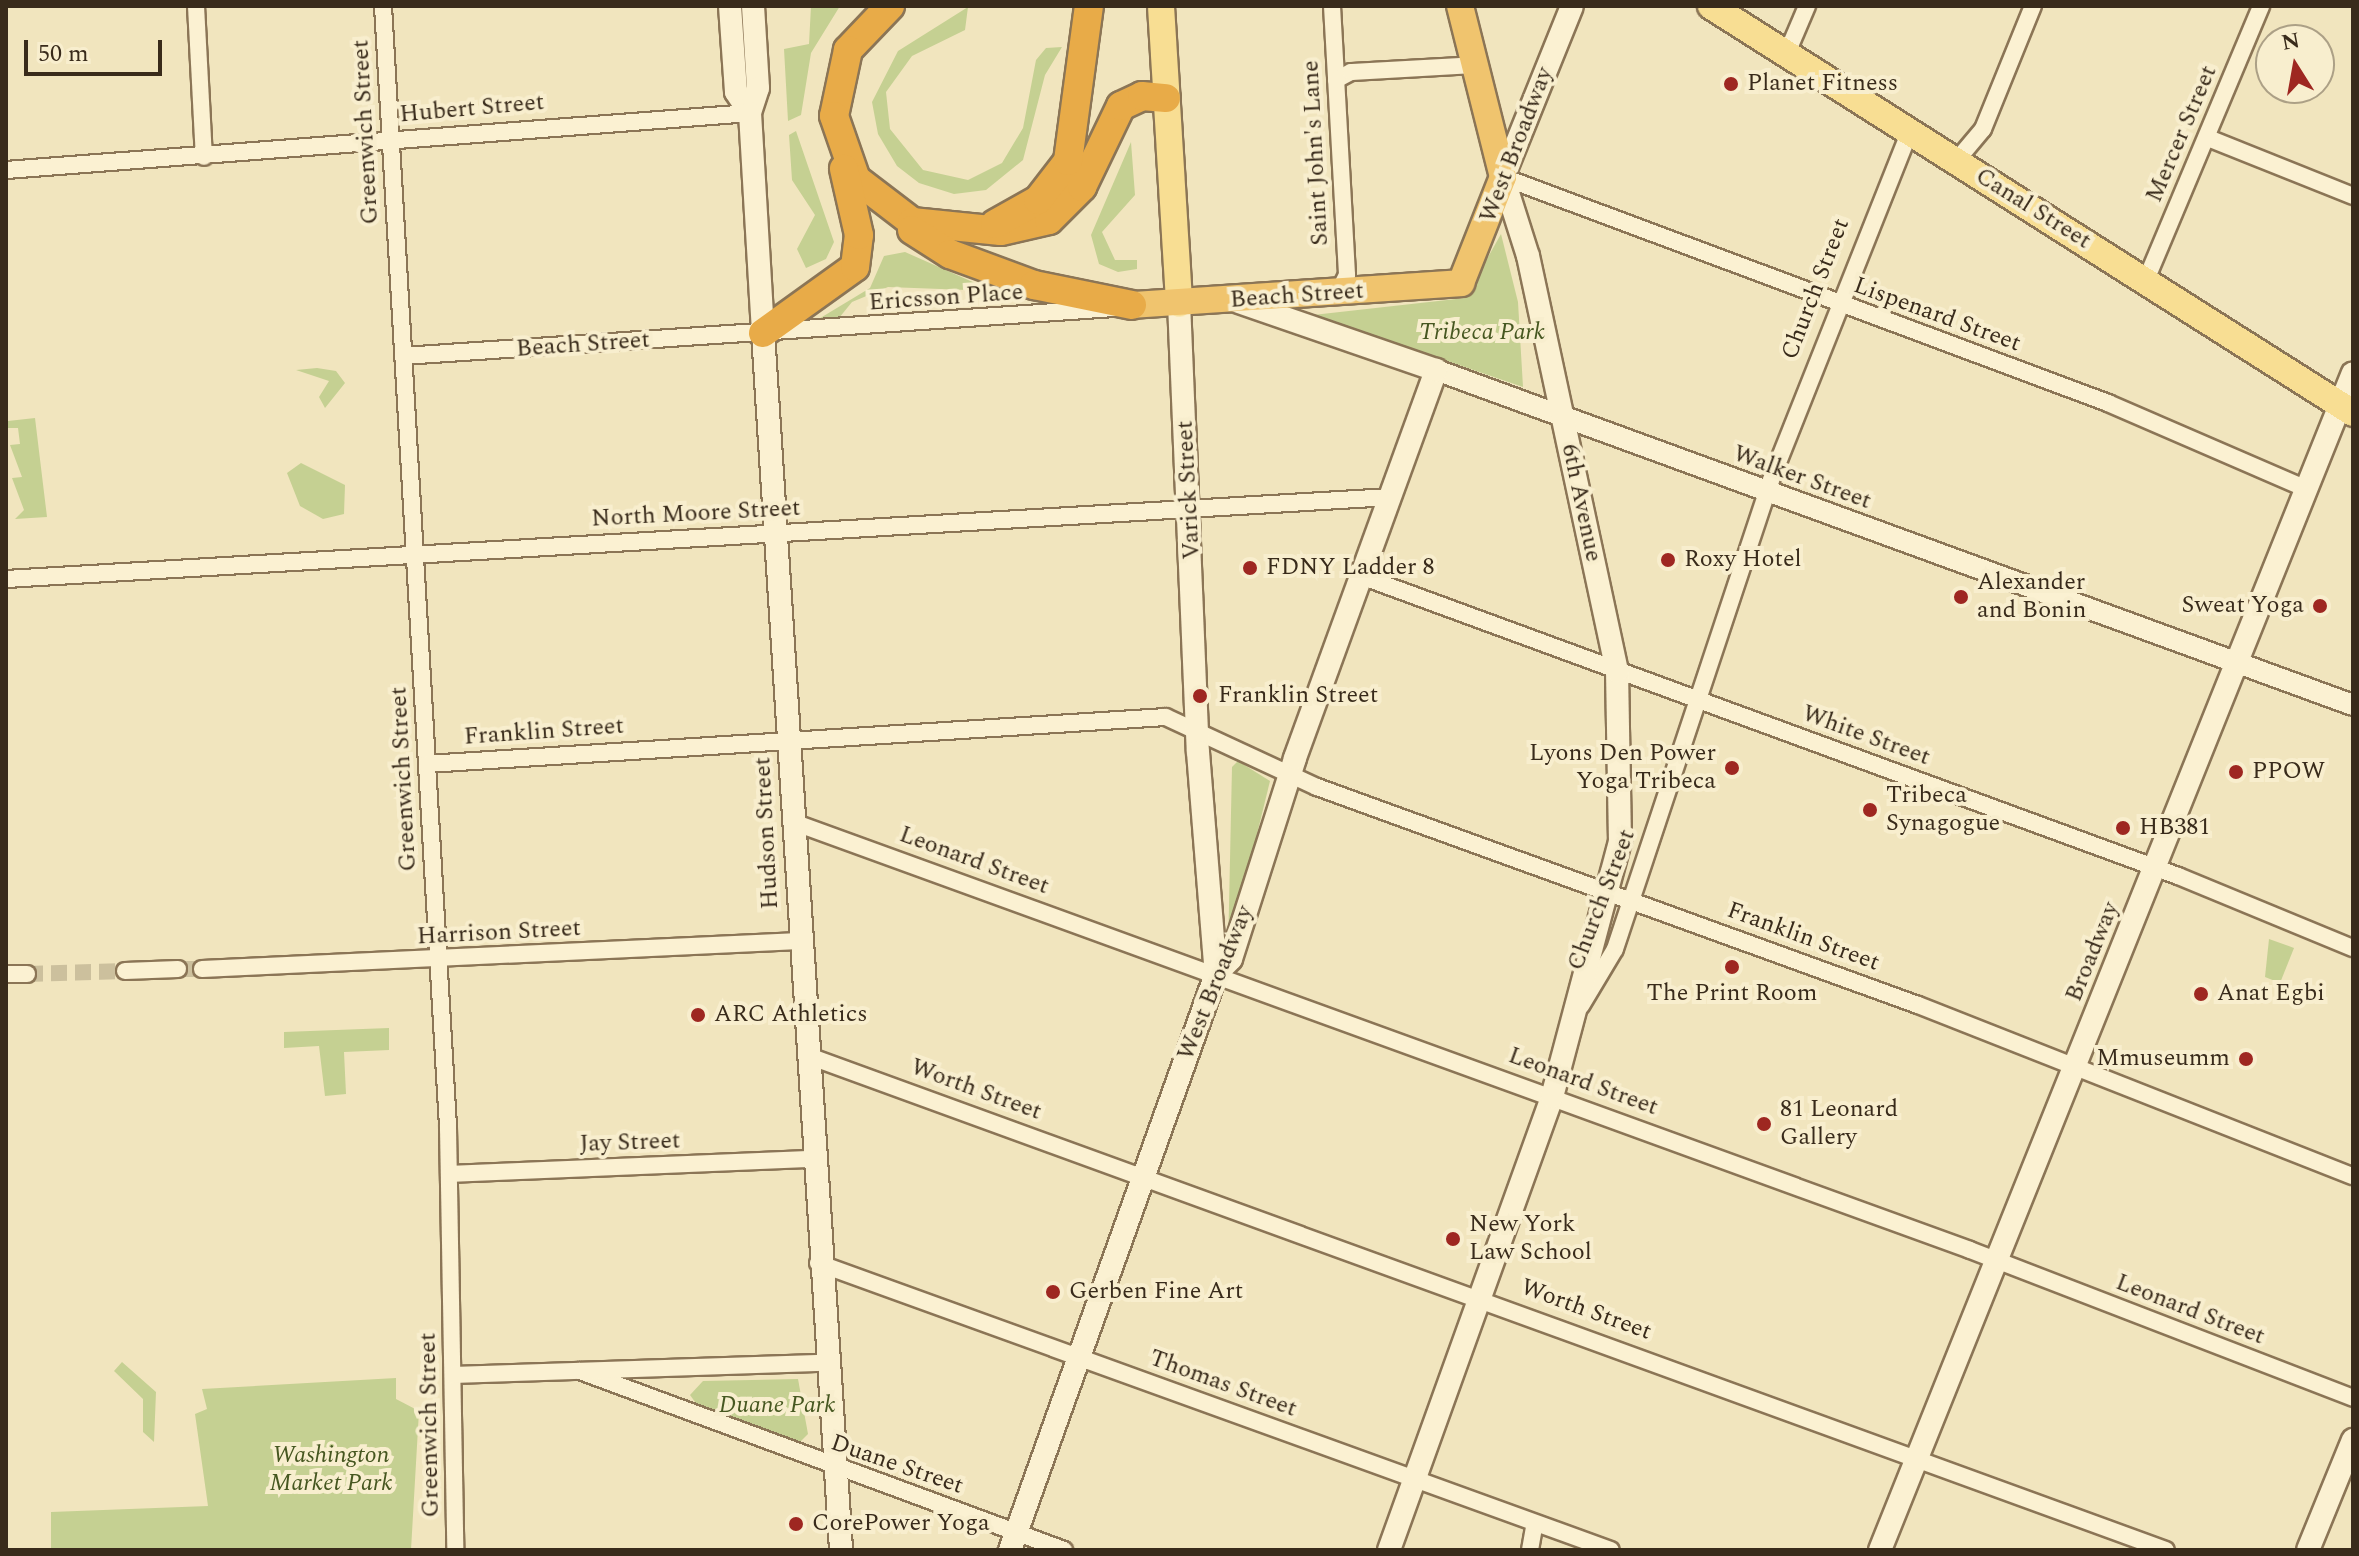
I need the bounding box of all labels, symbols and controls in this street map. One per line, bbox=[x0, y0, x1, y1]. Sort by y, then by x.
scale bar bbox=[28, 24, 166, 74]
north arrow bbox=[2255, 24, 2335, 104]
text: N bbox=[2279, 24, 2303, 60]
text: 50 m bbox=[38, 36, 89, 72]
street label: Greenwich Street bbox=[347, 39, 385, 225]
street label: Saint John's Lane bbox=[1297, 60, 1335, 246]
street label: Mercer Street bbox=[2140, 61, 2224, 207]
street label: West Broadway bbox=[1474, 63, 1560, 227]
place label: Planet Fitness bbox=[1747, 70, 1898, 98]
marker: Planet Fitness bbox=[1722, 75, 1740, 93]
street label: Hubert Street bbox=[398, 88, 546, 130]
street label: Canal Street bbox=[1970, 162, 2096, 256]
street label: Church Street bbox=[1776, 214, 1856, 364]
street label: Lispenard Street bbox=[1849, 271, 2025, 359]
street label: Beach Street bbox=[1229, 277, 1365, 315]
street label: Ericsson Place bbox=[868, 278, 1024, 318]
park label: Tribeca Park bbox=[1419, 319, 1545, 347]
street label: Beach Street bbox=[515, 326, 651, 364]
street label: Varick Street bbox=[1171, 420, 1207, 560]
street label: Walker Street bbox=[1729, 440, 1875, 516]
street label: 6th Avenue bbox=[1554, 441, 1608, 565]
street label: North Moore Street bbox=[591, 494, 801, 534]
place label: Roxy Hotel bbox=[1684, 546, 1802, 574]
marker: Roxy Hotel bbox=[1659, 551, 1677, 569]
place label: FDNY Ladder 8 bbox=[1266, 554, 1435, 582]
marker: FDNY Ladder 8 bbox=[1241, 559, 1259, 577]
place label: Alexander and Bonin bbox=[1977, 569, 2086, 625]
marker: Alexander and Bonin bbox=[1952, 588, 1970, 606]
place label: Sweat Yoga bbox=[2182, 592, 2304, 620]
marker: Sweat Yoga bbox=[2311, 597, 2329, 615]
place label: Franklin Street bbox=[1218, 682, 1378, 710]
marker: Franklin Street bbox=[1189, 685, 1211, 707]
street label: Greenwich Street bbox=[385, 686, 423, 872]
street label: White Street bbox=[1798, 700, 1934, 772]
street label: Franklin Street bbox=[463, 712, 625, 752]
place label: Lyons Den Power Yoga Tribeca bbox=[1529, 740, 1716, 796]
street label: Hudson Street bbox=[749, 756, 785, 910]
place label: PPOW bbox=[2252, 758, 2325, 786]
marker: Lyons Den Power Yoga Tribeca bbox=[1723, 759, 1741, 777]
marker: PPOW bbox=[2227, 763, 2245, 781]
place label: Tribeca Synagogue bbox=[1886, 782, 2000, 838]
marker: Tribeca Synagogue bbox=[1861, 801, 1879, 819]
place label: HB381 bbox=[2139, 814, 2210, 842]
marker: HB381 bbox=[2114, 819, 2132, 837]
street label: Leonard Street bbox=[895, 821, 1053, 901]
street label: Church Street bbox=[1562, 825, 1642, 975]
street label: Franklin Street bbox=[1723, 896, 1883, 978]
street label: Broadway bbox=[2060, 898, 2126, 1006]
street label: West Broadway bbox=[1172, 902, 1260, 1064]
street label: Harrison Street bbox=[416, 914, 582, 952]
marker: The Print Room bbox=[1723, 958, 1741, 976]
place label: The Print Room bbox=[1647, 980, 1817, 1008]
place label: Anat Egbi bbox=[2217, 980, 2325, 1008]
marker: Anat Egbi bbox=[2192, 985, 2210, 1003]
place label: ARC Athletics bbox=[714, 1001, 868, 1029]
marker: ARC Athletics bbox=[689, 1006, 707, 1024]
street label: Leonard Street bbox=[1504, 1042, 1662, 1122]
place label: Mmuseumm bbox=[2096, 1045, 2230, 1073]
marker: Mmuseumm bbox=[2237, 1050, 2255, 1068]
street label: Worth Street bbox=[907, 1053, 1045, 1127]
place label: 81 Leonard Gallery bbox=[1780, 1096, 1898, 1152]
marker: 81 Leonard Gallery bbox=[1755, 1115, 1773, 1133]
street label: Jay Street bbox=[579, 1127, 681, 1159]
place label: New York Law School bbox=[1469, 1211, 1592, 1267]
marker: New York Law School bbox=[1444, 1230, 1462, 1248]
street label: Leonard Street bbox=[2111, 1268, 2269, 1352]
street label: Worth Street bbox=[1517, 1273, 1655, 1347]
place label: Gerben Fine Art bbox=[1069, 1278, 1243, 1306]
marker: Gerben Fine Art bbox=[1044, 1283, 1062, 1301]
street label: Greenwich Street bbox=[414, 1332, 446, 1518]
street label: Thomas Street bbox=[1145, 1344, 1301, 1424]
park label: Duane Park bbox=[719, 1392, 835, 1420]
street label: Duane Street bbox=[827, 1429, 967, 1501]
park label: Washington Market Park bbox=[270, 1442, 392, 1498]
place label: CorePower Yoga bbox=[812, 1510, 990, 1538]
marker: CorePower Yoga bbox=[787, 1515, 805, 1533]

